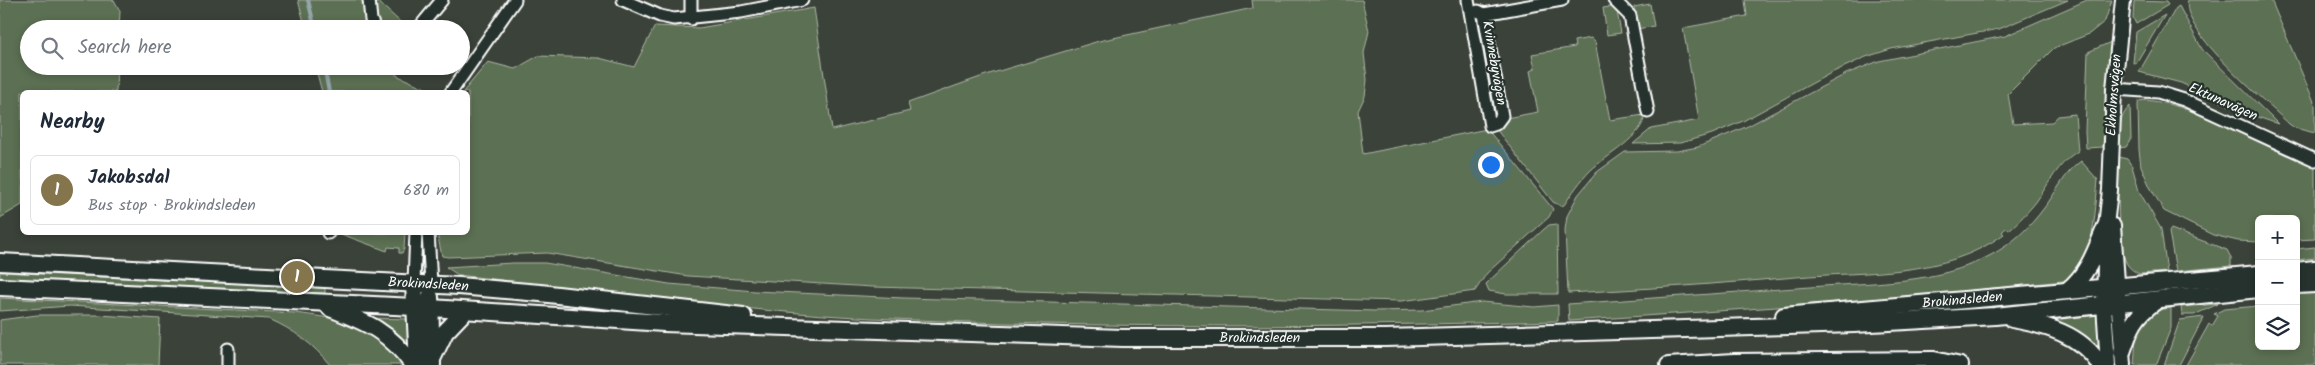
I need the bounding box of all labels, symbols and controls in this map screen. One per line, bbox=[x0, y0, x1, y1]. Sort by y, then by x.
street label: Kvinnebyvägen bbox=[1476, 19, 1512, 107]
search box bbox=[20, 20, 470, 75]
text: Search here bbox=[78, 33, 172, 63]
icon: search bbox=[38, 34, 66, 62]
street label: Ekholmsvägen bbox=[2100, 53, 2128, 137]
street label: Ektunavägen bbox=[2185, 77, 2261, 127]
text: Nearby bbox=[40, 106, 105, 139]
your location bbox=[1478, 152, 1504, 178]
text: Jakobsdal bbox=[88, 163, 170, 193]
text: 1 bbox=[55, 178, 59, 203]
text: 680 m bbox=[403, 178, 449, 203]
text: Bus stop · Brokindsleden bbox=[88, 193, 256, 218]
map controls bbox=[2255, 215, 2300, 350]
button: + bbox=[2255, 215, 2300, 260]
pin: 1 bbox=[281, 258, 313, 296]
button: − bbox=[2255, 260, 2300, 305]
street label: Brokindsleden bbox=[387, 271, 470, 298]
street label: Brokindsleden bbox=[1921, 286, 2004, 315]
button: layers bbox=[2255, 305, 2300, 350]
street label: Brokindsleden bbox=[1219, 327, 1300, 349]

